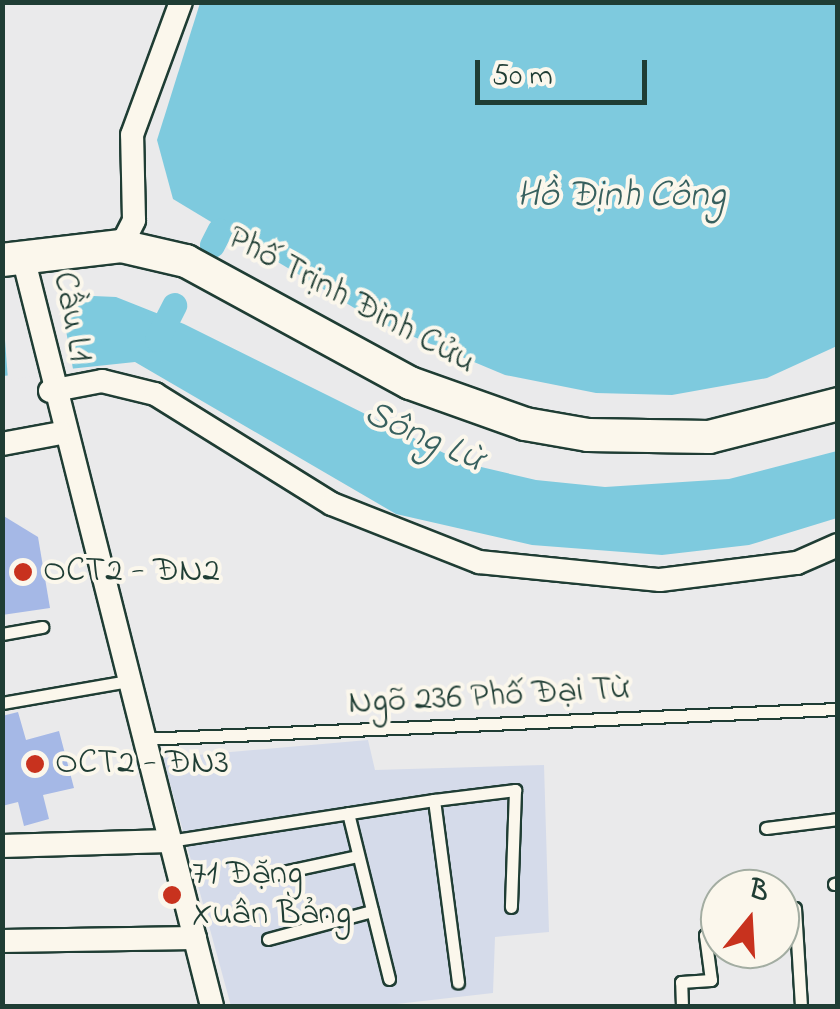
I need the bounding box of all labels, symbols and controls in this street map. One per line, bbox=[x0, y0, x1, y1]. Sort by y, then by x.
scale bar bbox=[480, 40, 652, 102]
text: 50 m bbox=[492, 55, 553, 99]
water label: Hồ Định Công bbox=[517, 174, 725, 220]
street label: Phố Trịnh Đình Cửu bbox=[220, 218, 482, 384]
street label: Cầu L1 bbox=[42, 268, 100, 366]
water label: Sông Lừ bbox=[357, 392, 489, 484]
place label: OCT2 - ĐN2 bbox=[43, 551, 220, 593]
marker: OCT2 - ĐN2 bbox=[12, 561, 34, 583]
street label: Ngõ 236 Phố Đại Từ bbox=[347, 669, 631, 725]
place label: OCT2 - ĐN3 bbox=[55, 743, 229, 785]
marker: OCT2 - ĐN3 bbox=[24, 753, 46, 775]
place label: 71 Đặng Xuân Bảng bbox=[192, 854, 351, 936]
north arrow bbox=[700, 869, 800, 969]
text: B bbox=[743, 869, 774, 914]
marker: 71 Đặng Xuân Bảng bbox=[161, 884, 183, 906]

